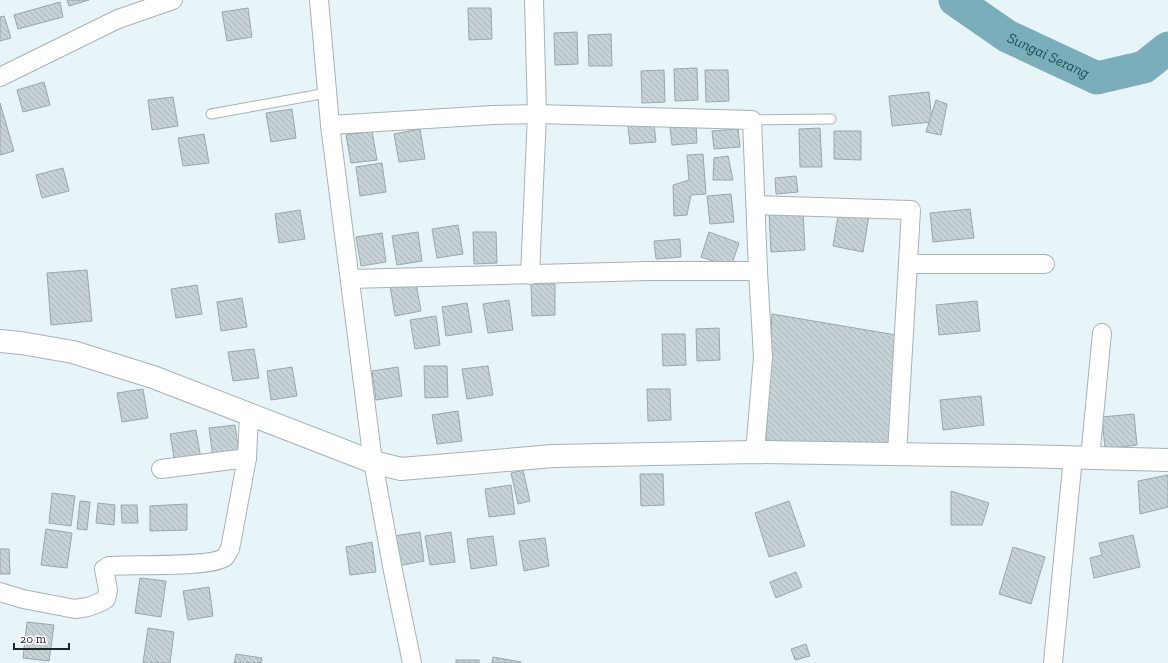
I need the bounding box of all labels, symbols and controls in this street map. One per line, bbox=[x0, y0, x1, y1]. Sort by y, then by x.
water label: Sungai Serang bbox=[1004, 28, 1093, 82]
scale bar bbox=[14, 625, 69, 651]
text: 20 m bbox=[20, 632, 47, 646]

